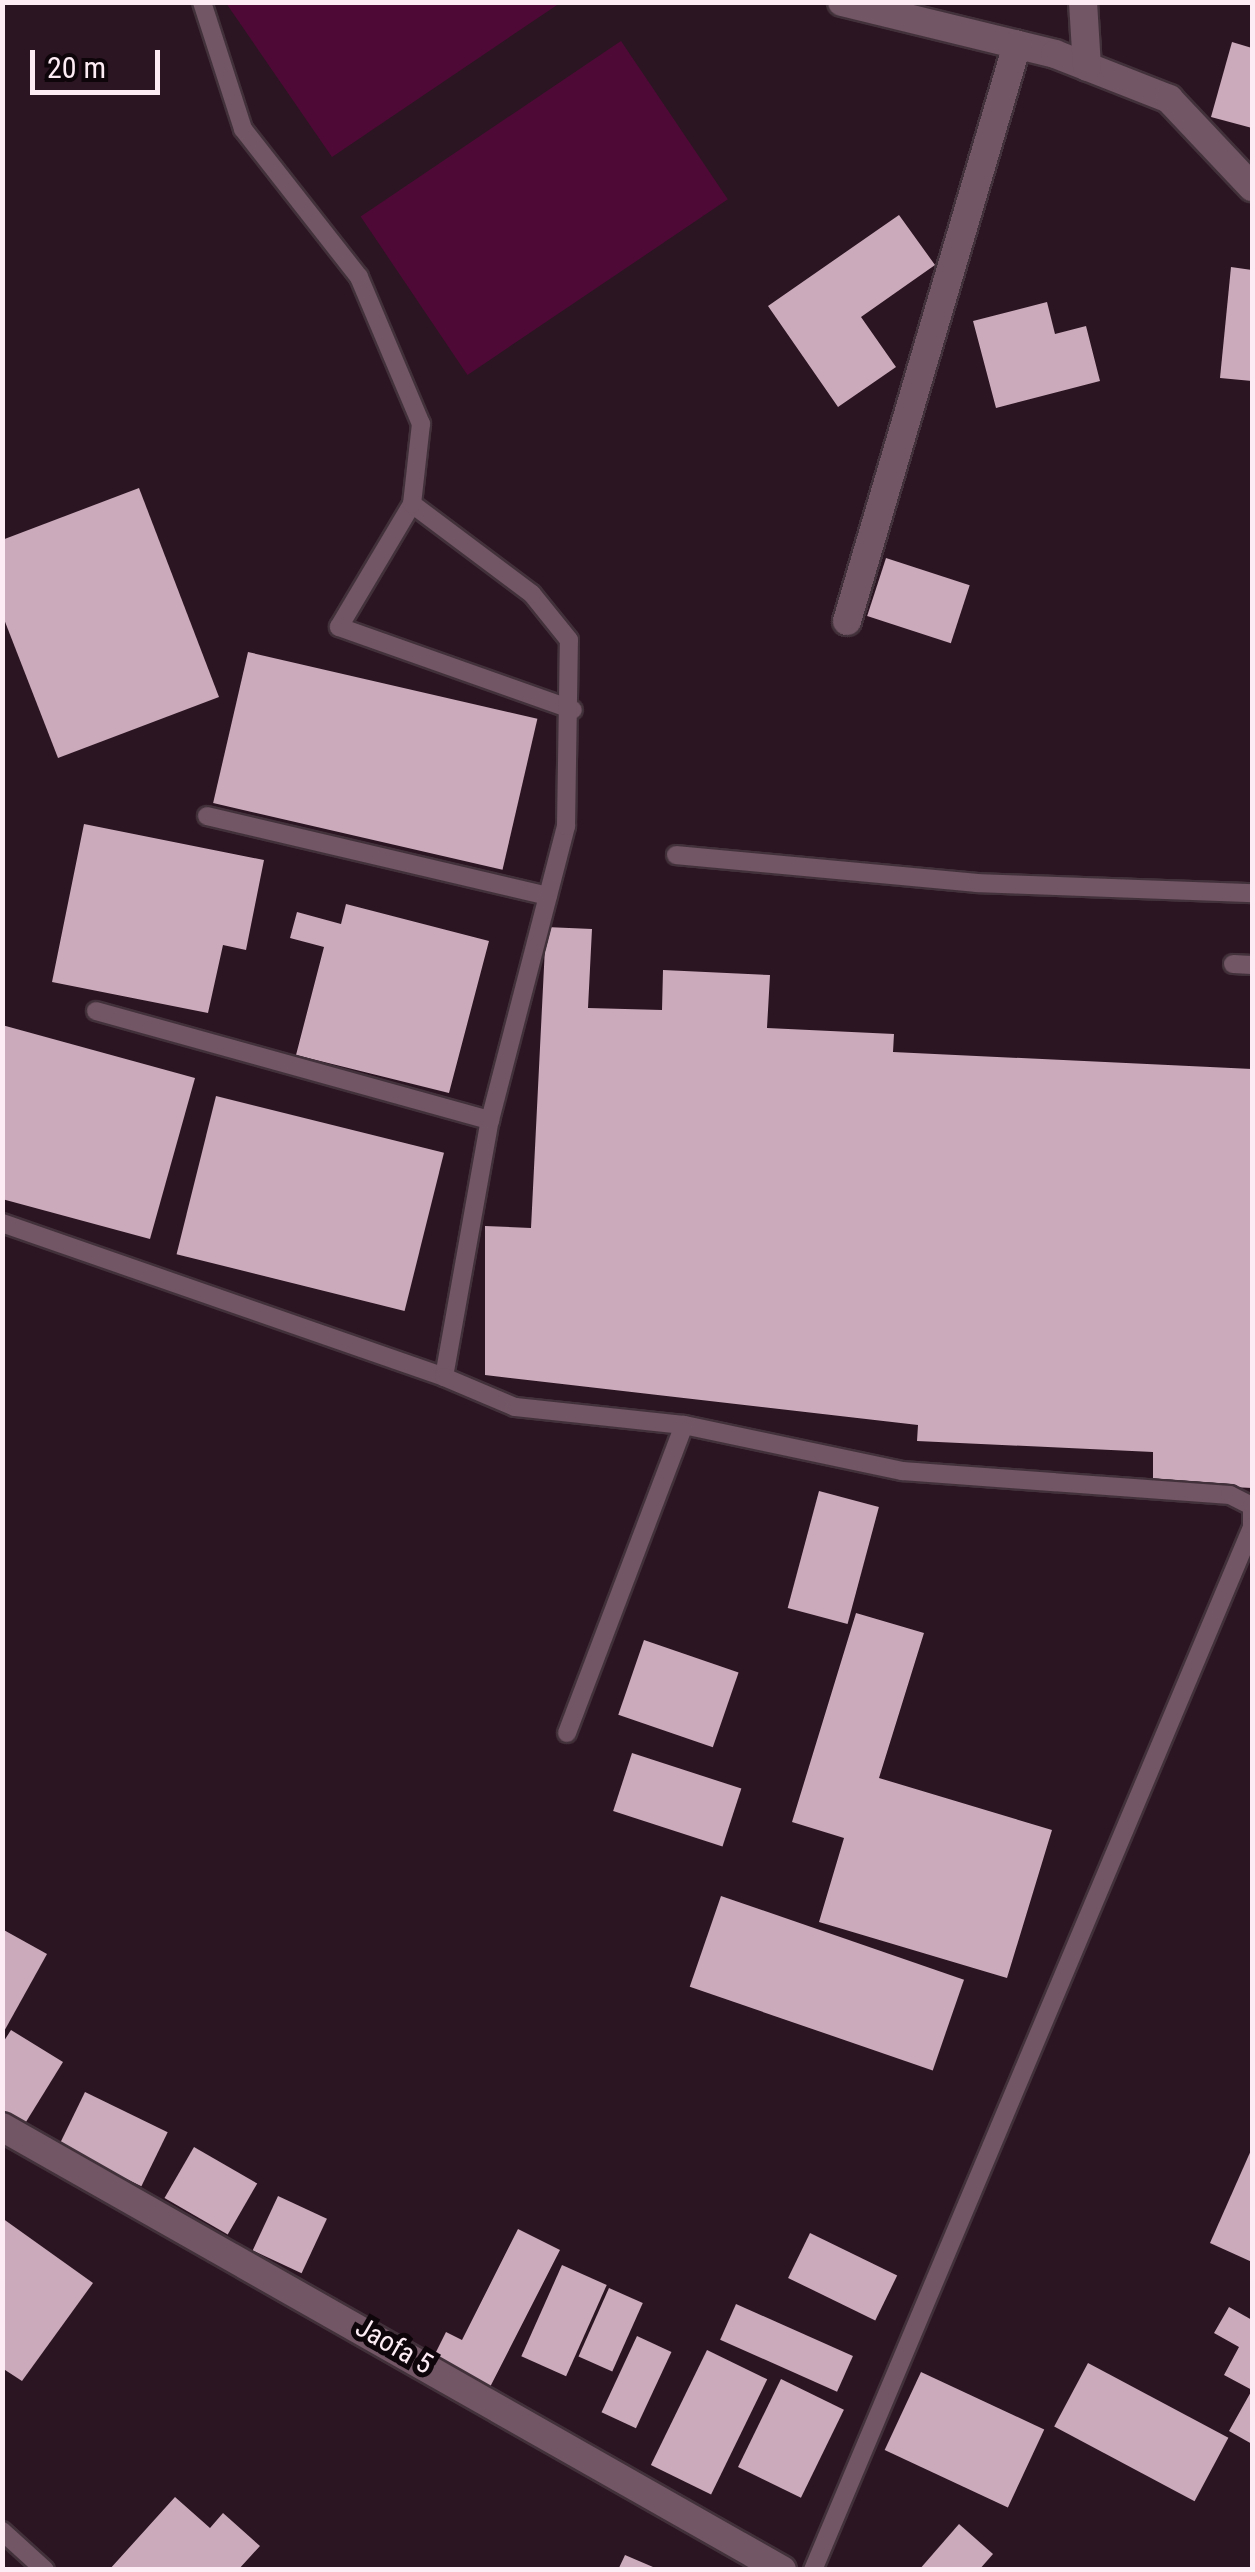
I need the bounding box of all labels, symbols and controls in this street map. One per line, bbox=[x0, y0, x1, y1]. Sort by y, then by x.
scale bar bbox=[35, 30, 165, 92]
text: 20 m bbox=[47, 50, 106, 85]
street label: Jaofa 5 bbox=[349, 2311, 439, 2381]

